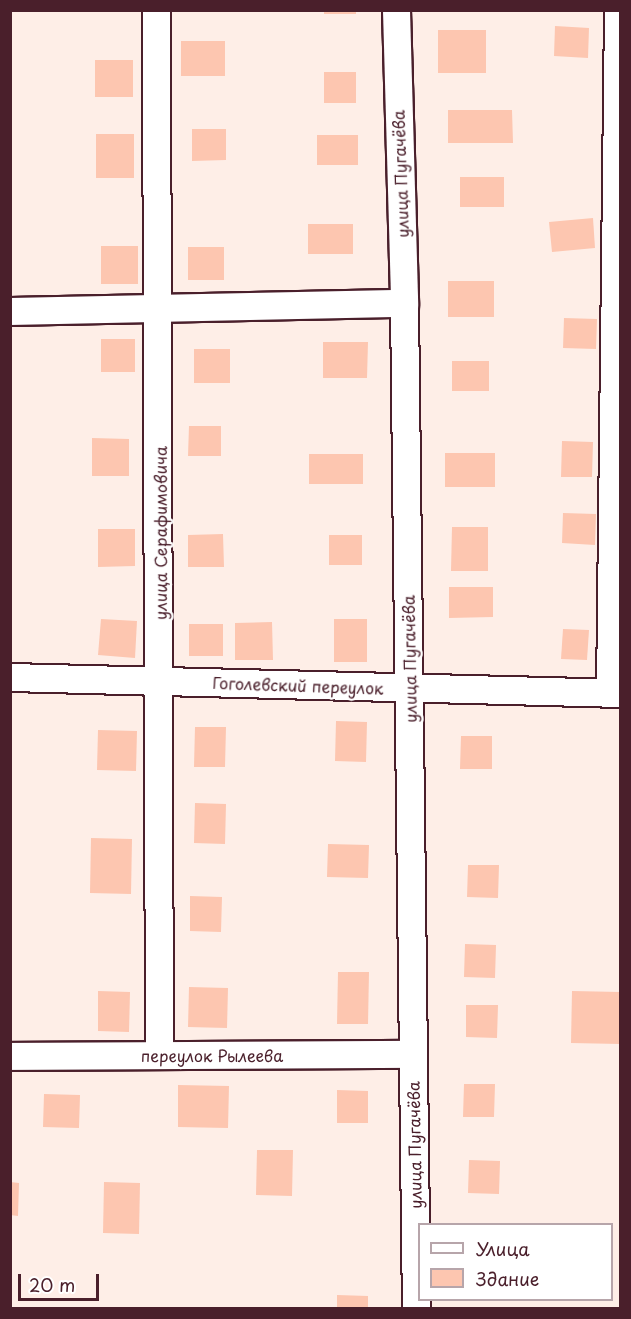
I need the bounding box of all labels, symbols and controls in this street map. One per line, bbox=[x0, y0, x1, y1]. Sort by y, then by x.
street label: улица Пугачёва bbox=[388, 109, 412, 239]
street label: улица Серафимовича bbox=[150, 445, 170, 621]
street label: улица Пугачёва bbox=[398, 594, 420, 724]
street label: Гоголевский переулок bbox=[212, 672, 384, 698]
street label: переулок Рылеева bbox=[141, 1045, 283, 1065]
street label: улица Пугачёва bbox=[403, 1080, 425, 1210]
legend bbox=[418, 1223, 613, 1301]
text: Улица bbox=[476, 1235, 530, 1262]
scale bar bbox=[21, 1262, 102, 1300]
text: Здание bbox=[476, 1265, 539, 1292]
text: 20 m bbox=[29, 1271, 75, 1298]

